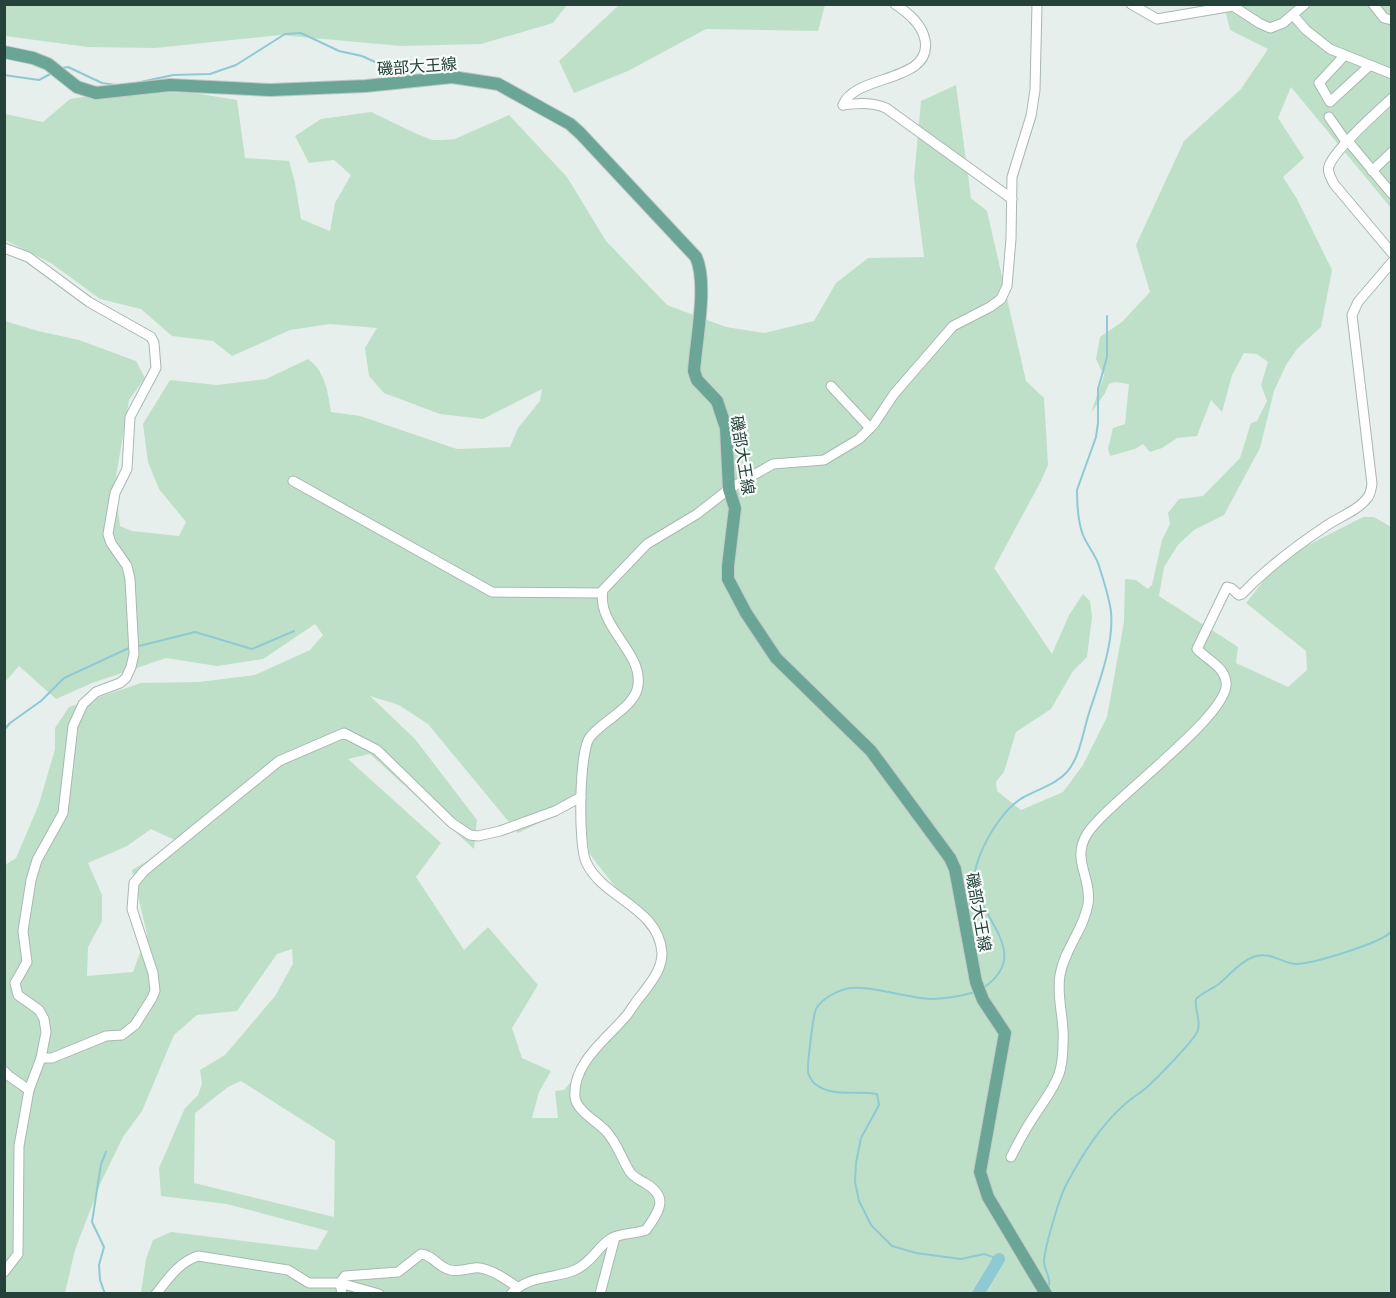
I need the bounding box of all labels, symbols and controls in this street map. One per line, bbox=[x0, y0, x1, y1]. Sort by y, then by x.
street label: 磯部大王線 bbox=[376, 54, 458, 79]
street label: 磯部大王線 bbox=[727, 414, 758, 496]
street label: 磯部大王線 bbox=[962, 871, 995, 953]

